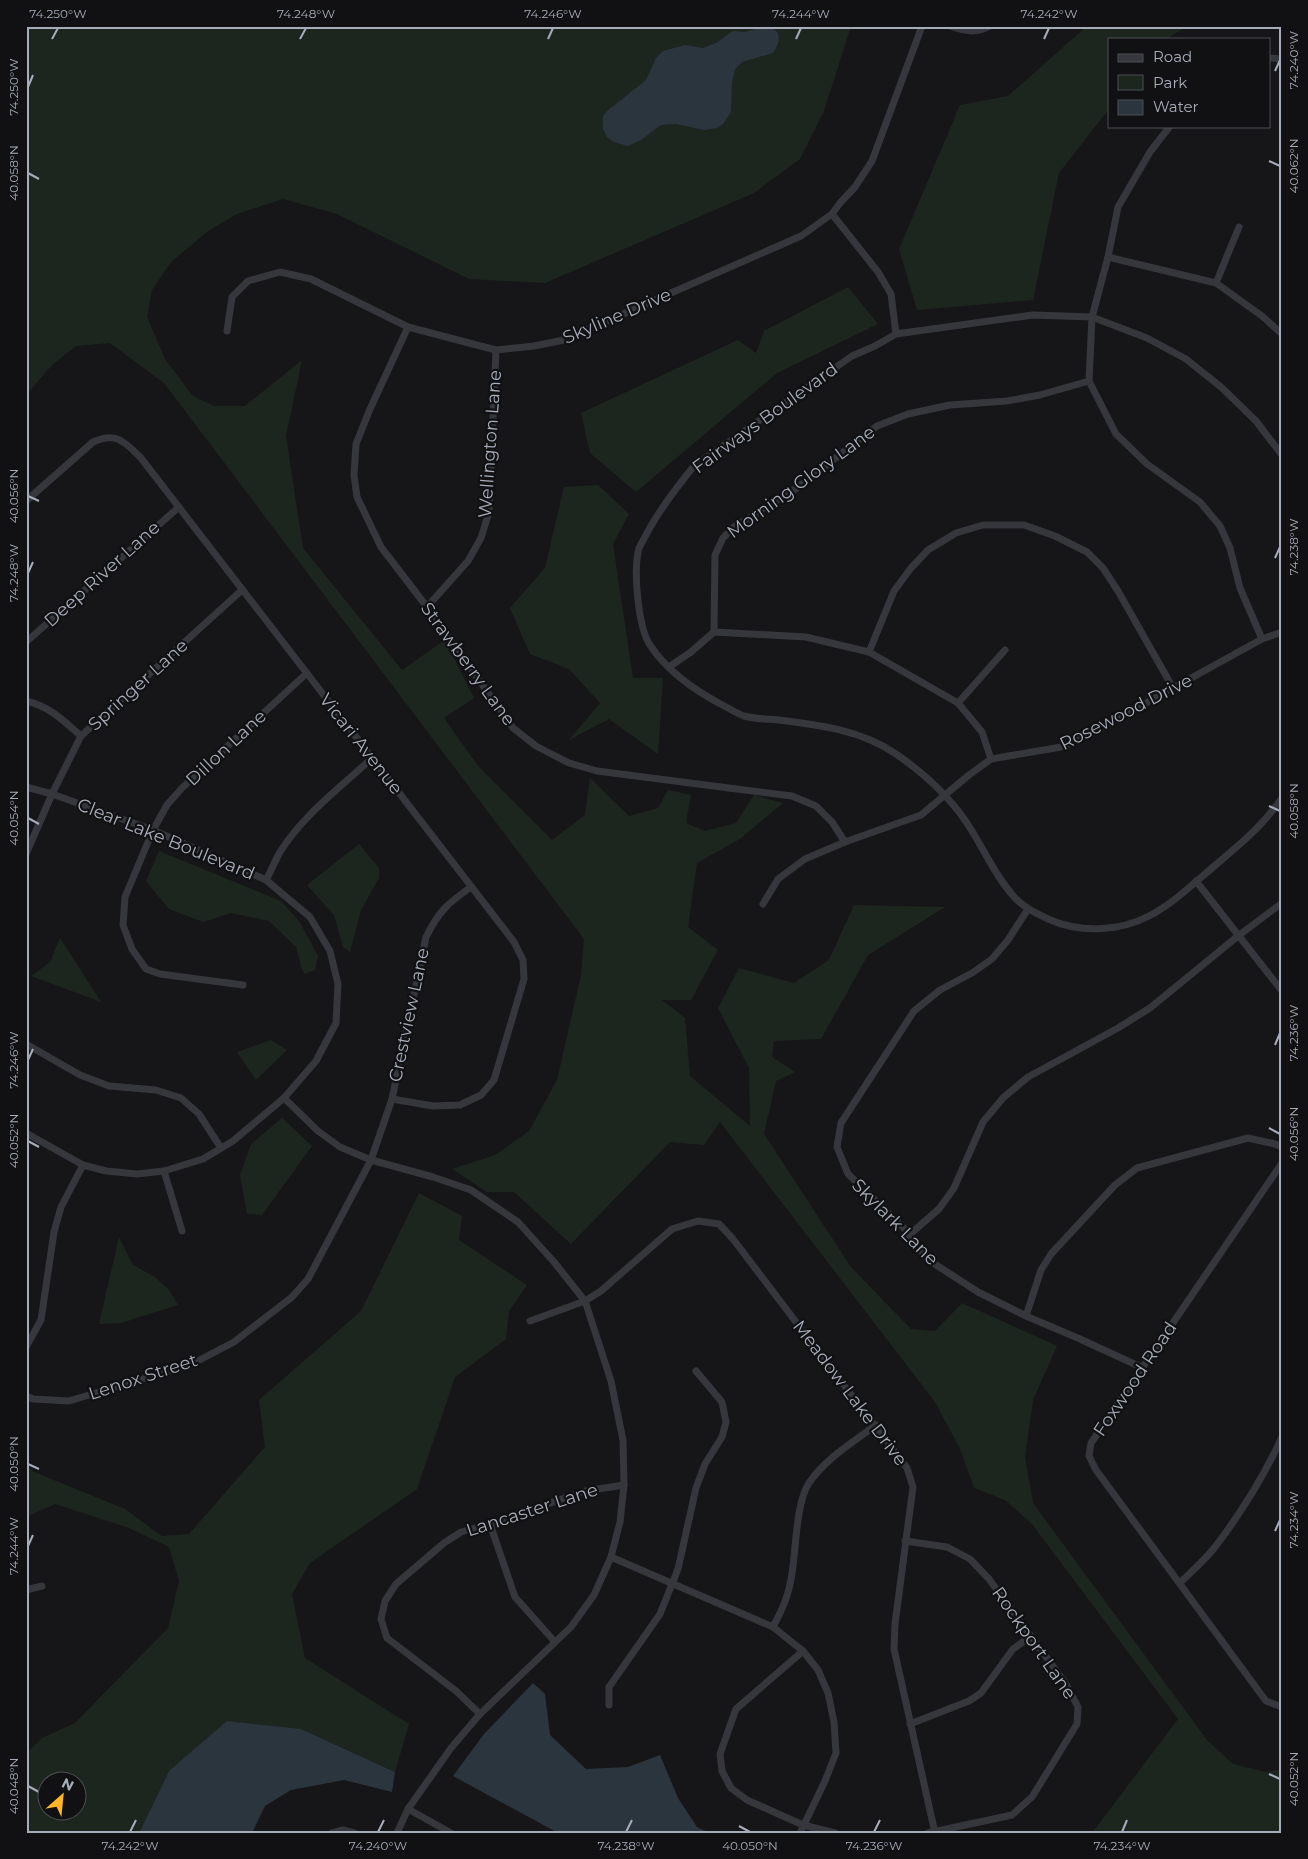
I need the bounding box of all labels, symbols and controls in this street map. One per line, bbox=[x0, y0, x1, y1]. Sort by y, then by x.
text: 74.250°W bbox=[29, 6, 87, 21]
text: 74.248°W bbox=[277, 6, 335, 21]
text: 74.246°W bbox=[524, 6, 582, 21]
text: 74.244°W bbox=[772, 6, 830, 21]
text: 74.242°W bbox=[1020, 6, 1078, 21]
text: 74.240°W bbox=[1286, 31, 1301, 89]
legend bbox=[1108, 38, 1270, 128]
text: Road bbox=[1153, 47, 1192, 66]
text: 74.250°W bbox=[6, 58, 21, 116]
text: Park bbox=[1153, 73, 1187, 92]
text: Water bbox=[1153, 97, 1199, 116]
text: 40.062°N bbox=[1286, 138, 1301, 194]
text: 40.058°N bbox=[6, 145, 21, 201]
street label: Skyline Drive bbox=[559, 283, 675, 349]
street label: Fairways Boulevard bbox=[688, 358, 842, 478]
street label: Wellington Lane bbox=[474, 369, 506, 519]
street label: Morning Glory Lane bbox=[723, 421, 879, 543]
text: 40.056°N bbox=[6, 469, 21, 523]
street label: Deep River Lane bbox=[40, 516, 164, 632]
text: 74.238°W bbox=[1286, 518, 1301, 576]
text: 74.248°W bbox=[6, 544, 21, 602]
street label: Strawberry Lane bbox=[416, 598, 520, 730]
street label: Springer Lane bbox=[84, 634, 193, 736]
street label: Rosewood Drive bbox=[1056, 669, 1196, 755]
street label: Vicari Avenue bbox=[315, 689, 407, 799]
street label: Dillon Lane bbox=[181, 705, 271, 791]
text: 40.058°N bbox=[1286, 783, 1301, 839]
text: 40.054°N bbox=[6, 790, 21, 846]
street label: Clear Lake Boulevard bbox=[74, 793, 258, 885]
street label: Crestview Lane bbox=[384, 946, 434, 1084]
text: 74.236°W bbox=[1286, 1005, 1301, 1061]
text: 74.246°W bbox=[6, 1031, 21, 1089]
text: 40.056°N bbox=[1286, 1107, 1301, 1161]
text: 40.052°N bbox=[6, 1114, 21, 1168]
street label: Skylark Lane bbox=[847, 1174, 943, 1270]
street label: Meadow Lake Drive bbox=[788, 1316, 912, 1470]
street label: Foxwood Road bbox=[1089, 1318, 1181, 1440]
street label: Lenox Street bbox=[86, 1349, 200, 1405]
text: 40.050°N bbox=[6, 1436, 21, 1492]
street label: Lancaster Lane bbox=[463, 1478, 601, 1542]
text: 74.234°W bbox=[1286, 1492, 1301, 1548]
text: 74.244°W bbox=[6, 1517, 21, 1575]
street label: Rockport Lane bbox=[987, 1583, 1081, 1704]
text: 40.052°N bbox=[1286, 1752, 1301, 1806]
text: 40.048°N bbox=[6, 1758, 21, 1814]
north arrow bbox=[38, 1772, 88, 1822]
text: N bbox=[59, 1774, 77, 1795]
text: 74.242°W bbox=[101, 1838, 159, 1853]
text: 74.240°W bbox=[349, 1838, 407, 1853]
text: 74.238°W bbox=[597, 1838, 655, 1853]
text: 40.050°N bbox=[722, 1838, 778, 1853]
text: 74.236°W bbox=[846, 1838, 902, 1853]
text: 74.234°W bbox=[1094, 1838, 1150, 1853]

